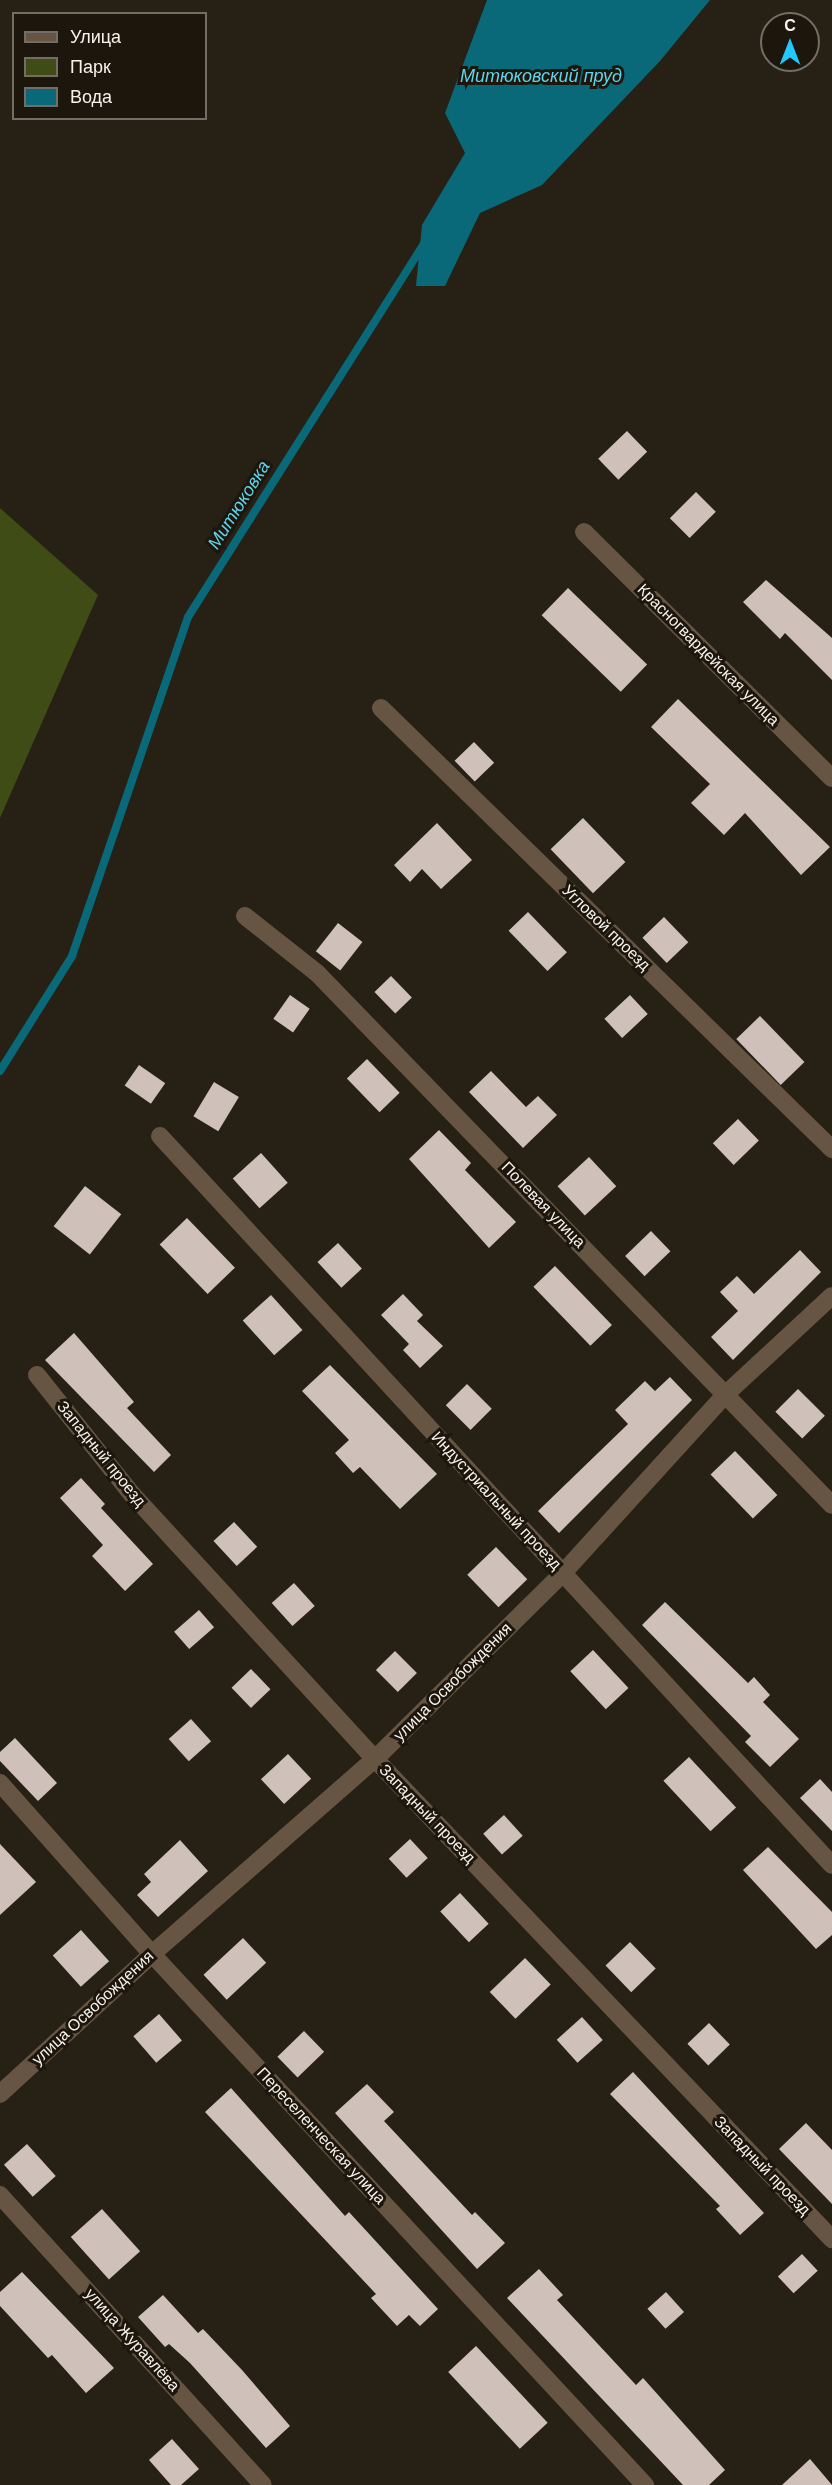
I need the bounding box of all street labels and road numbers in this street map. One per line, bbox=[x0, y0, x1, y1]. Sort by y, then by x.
street label: Красногвардейская улица bbox=[633, 580, 783, 730]
street label: Угловой проезд bbox=[558, 881, 654, 975]
street label: Полевая улица bbox=[497, 1158, 589, 1252]
street label: Западный проезд bbox=[53, 1397, 149, 1511]
street label: Индустриальный проезд bbox=[427, 1428, 565, 1574]
street label: улица Освобождения bbox=[390, 1619, 516, 1745]
street label: Западный проезд bbox=[375, 1760, 479, 1868]
street label: улица Освобождения bbox=[28, 1947, 158, 2069]
street label: Переселенческая улица bbox=[253, 2064, 389, 2208]
street label: Западный проезд bbox=[710, 2112, 814, 2220]
street label: улица Журавлёва bbox=[81, 2285, 183, 2395]

